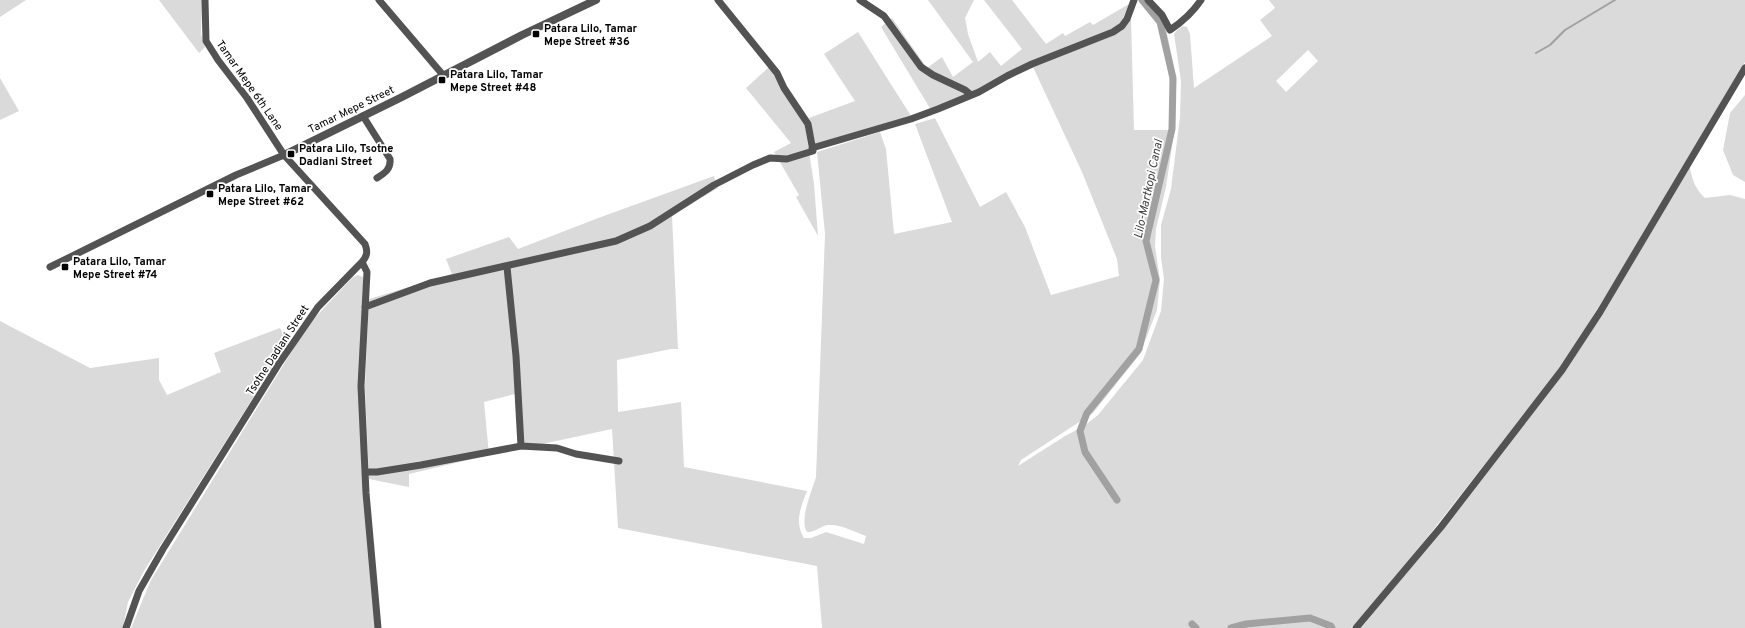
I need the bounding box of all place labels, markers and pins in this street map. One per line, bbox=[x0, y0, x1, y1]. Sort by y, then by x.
place label: Patara Lilo, Tamar Mepe Street #36 bbox=[544, 22, 638, 49]
marker: Patara Lilo, Tamar Mepe Street #36 bbox=[531, 29, 541, 39]
place label: Patara Lilo, Tamar Mepe Street #48 bbox=[450, 68, 544, 95]
marker: Patara Lilo, Tamar Mepe Street #48 bbox=[437, 75, 447, 85]
place label: Patara Lilo, Tsotne Dadiani Street bbox=[299, 142, 394, 169]
marker: Patara Lilo, Tsotne Dadiani Street bbox=[286, 149, 296, 159]
place label: Patara Lilo, Tamar Mepe Street #62 bbox=[218, 182, 312, 209]
marker: Patara Lilo, Tamar Mepe Street #62 bbox=[205, 189, 215, 199]
place label: Patara Lilo, Tamar Mepe Street #74 bbox=[73, 255, 167, 282]
marker: Patara Lilo, Tamar Mepe Street #74 bbox=[60, 262, 70, 272]

